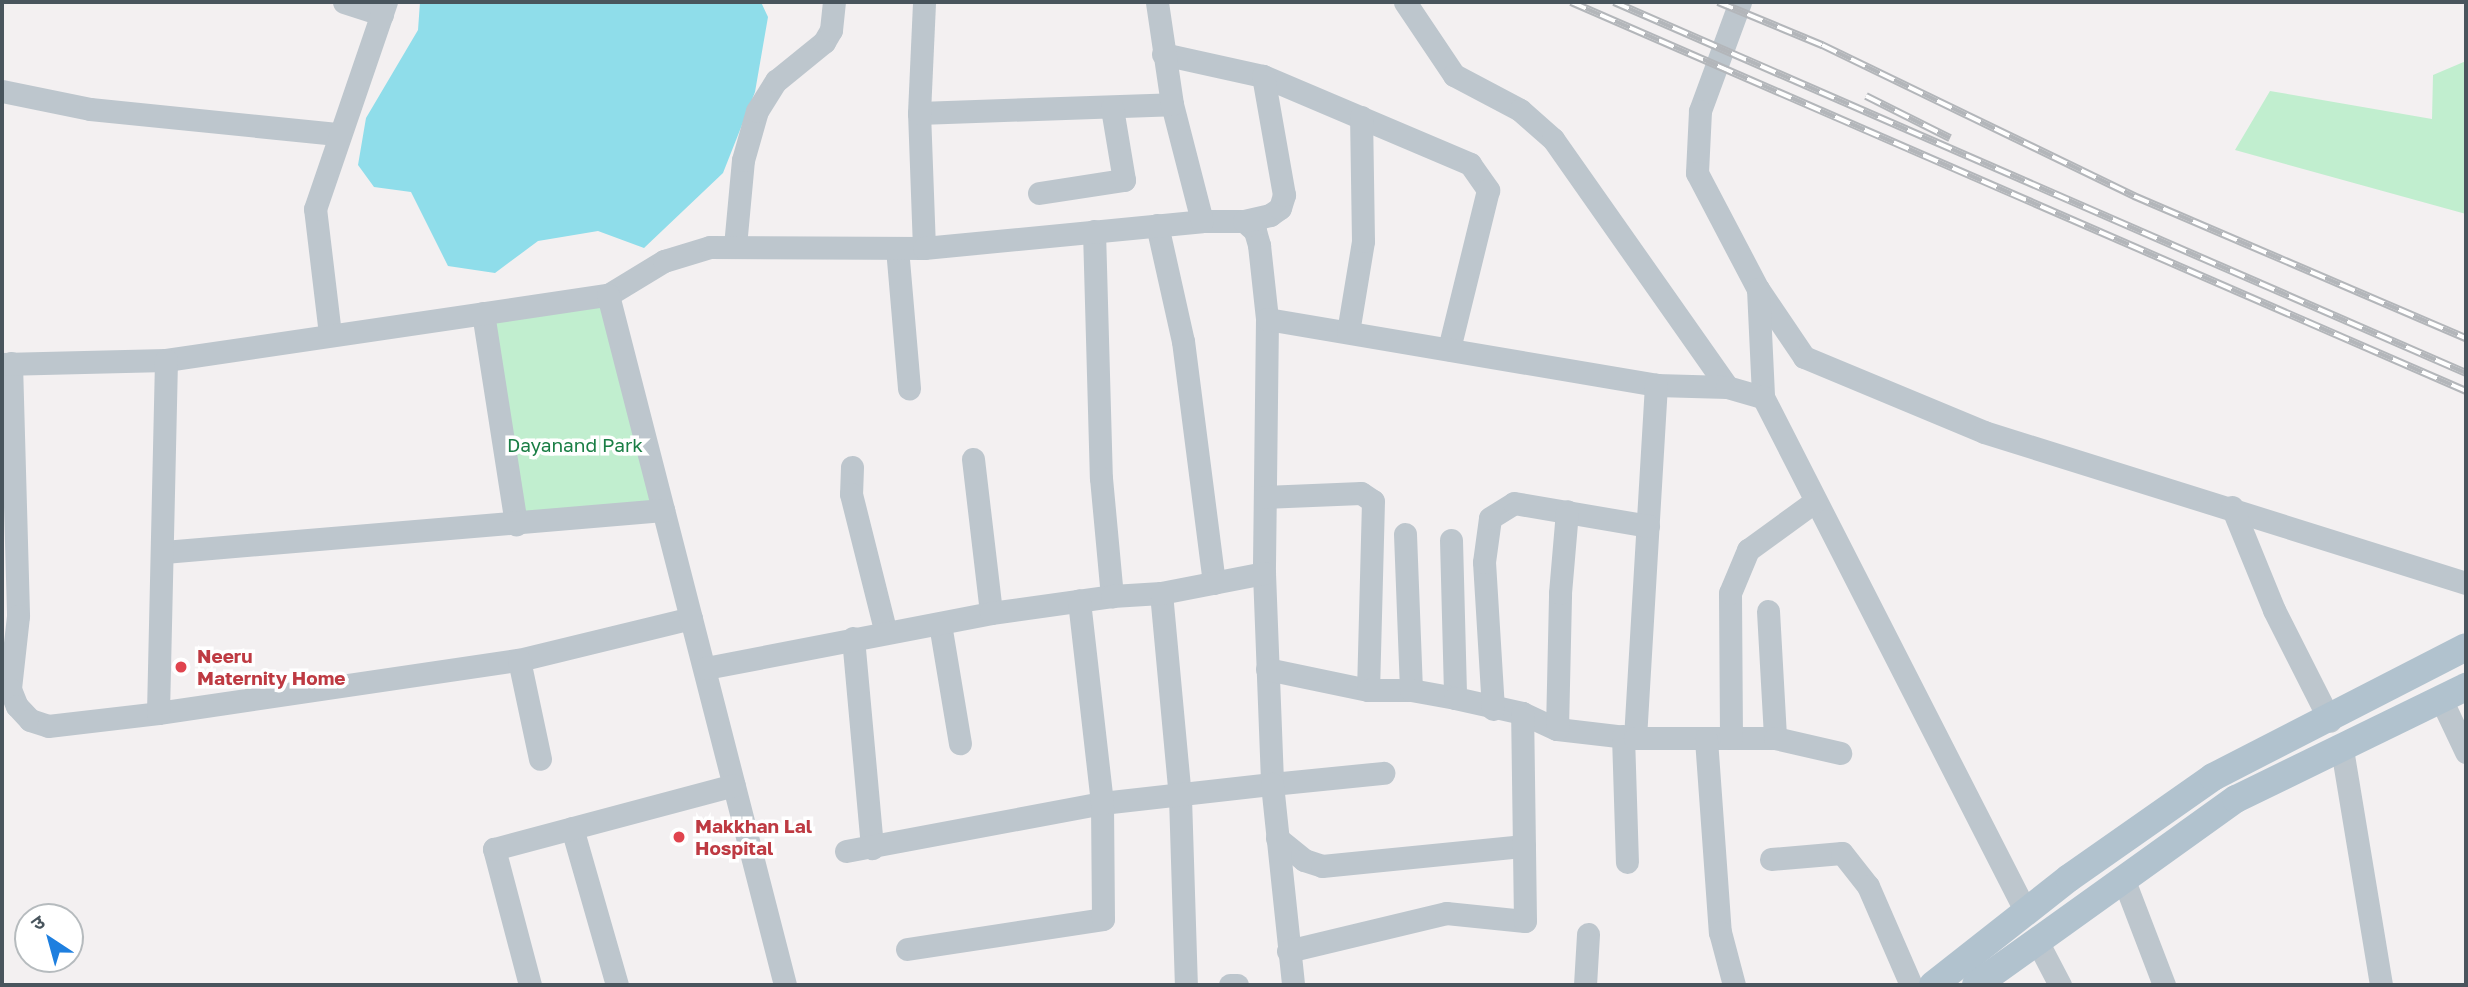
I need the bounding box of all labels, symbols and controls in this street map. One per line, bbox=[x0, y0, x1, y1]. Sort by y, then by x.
park label: Dayanand Park bbox=[507, 434, 643, 456]
place label: Neeru Maternity Home bbox=[197, 645, 345, 689]
marker: Neeru Maternity Home bbox=[171, 657, 191, 677]
place label: Makkhan Lal Hospital bbox=[695, 815, 812, 859]
marker: Makkhan Lal Hospital bbox=[669, 827, 689, 847]
north arrow bbox=[14, 903, 84, 973]
text: उ bbox=[26, 910, 49, 935]

